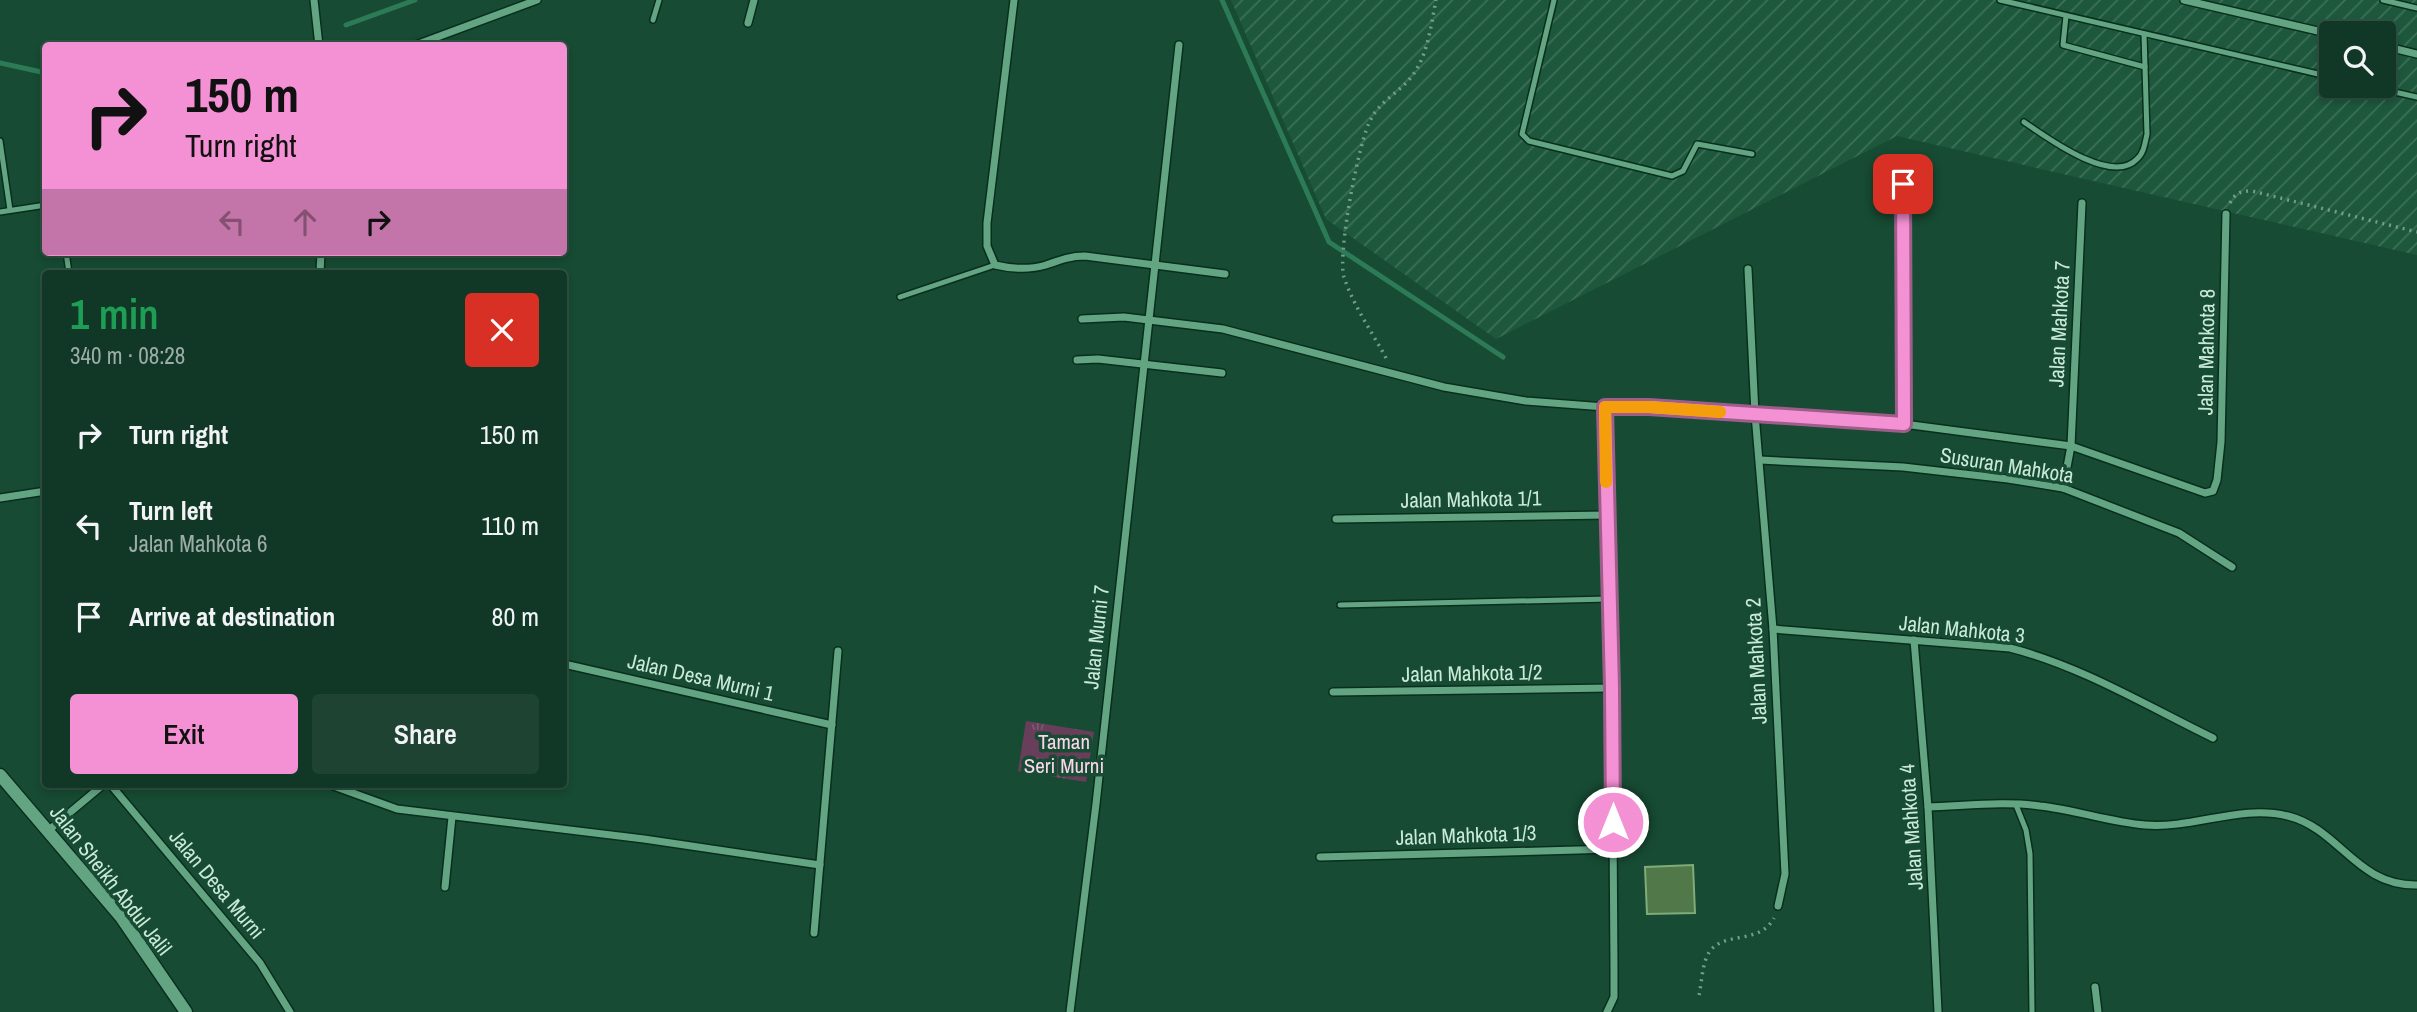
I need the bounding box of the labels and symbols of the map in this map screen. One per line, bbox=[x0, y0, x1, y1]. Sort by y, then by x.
pin bbox=[1873, 154, 1933, 214]
street label: Jalan Mahkota 7 bbox=[2041, 260, 2077, 388]
street label: Jalan Mahkota 8 bbox=[2190, 289, 2222, 415]
street label: Susuran Mahkota bbox=[1938, 440, 2076, 490]
street label: Jalan Mahkota 1/1 bbox=[1400, 483, 1542, 515]
street label: Jalan Murni 7 bbox=[1076, 584, 1116, 690]
street label: Jalan Mahkota 2 bbox=[1738, 597, 1774, 725]
street label: Jalan Mahkota 3 bbox=[1898, 608, 2026, 650]
street label: Jalan Desa Murni 1 bbox=[625, 646, 777, 708]
street label: Jalan Mahkota 1/2 bbox=[1401, 657, 1543, 689]
park label: Taman Seri Murni bbox=[1024, 727, 1104, 780]
street label: Jalan Mahkota 4 bbox=[1892, 763, 1930, 891]
position arrow bbox=[1576, 785, 1650, 859]
street label: Jalan Sheikh Abdul Jalil bbox=[43, 799, 179, 961]
street label: Jalan Mahkota 1/3 bbox=[1395, 818, 1537, 852]
street label: Jalan Desa Murni bbox=[163, 823, 271, 945]

